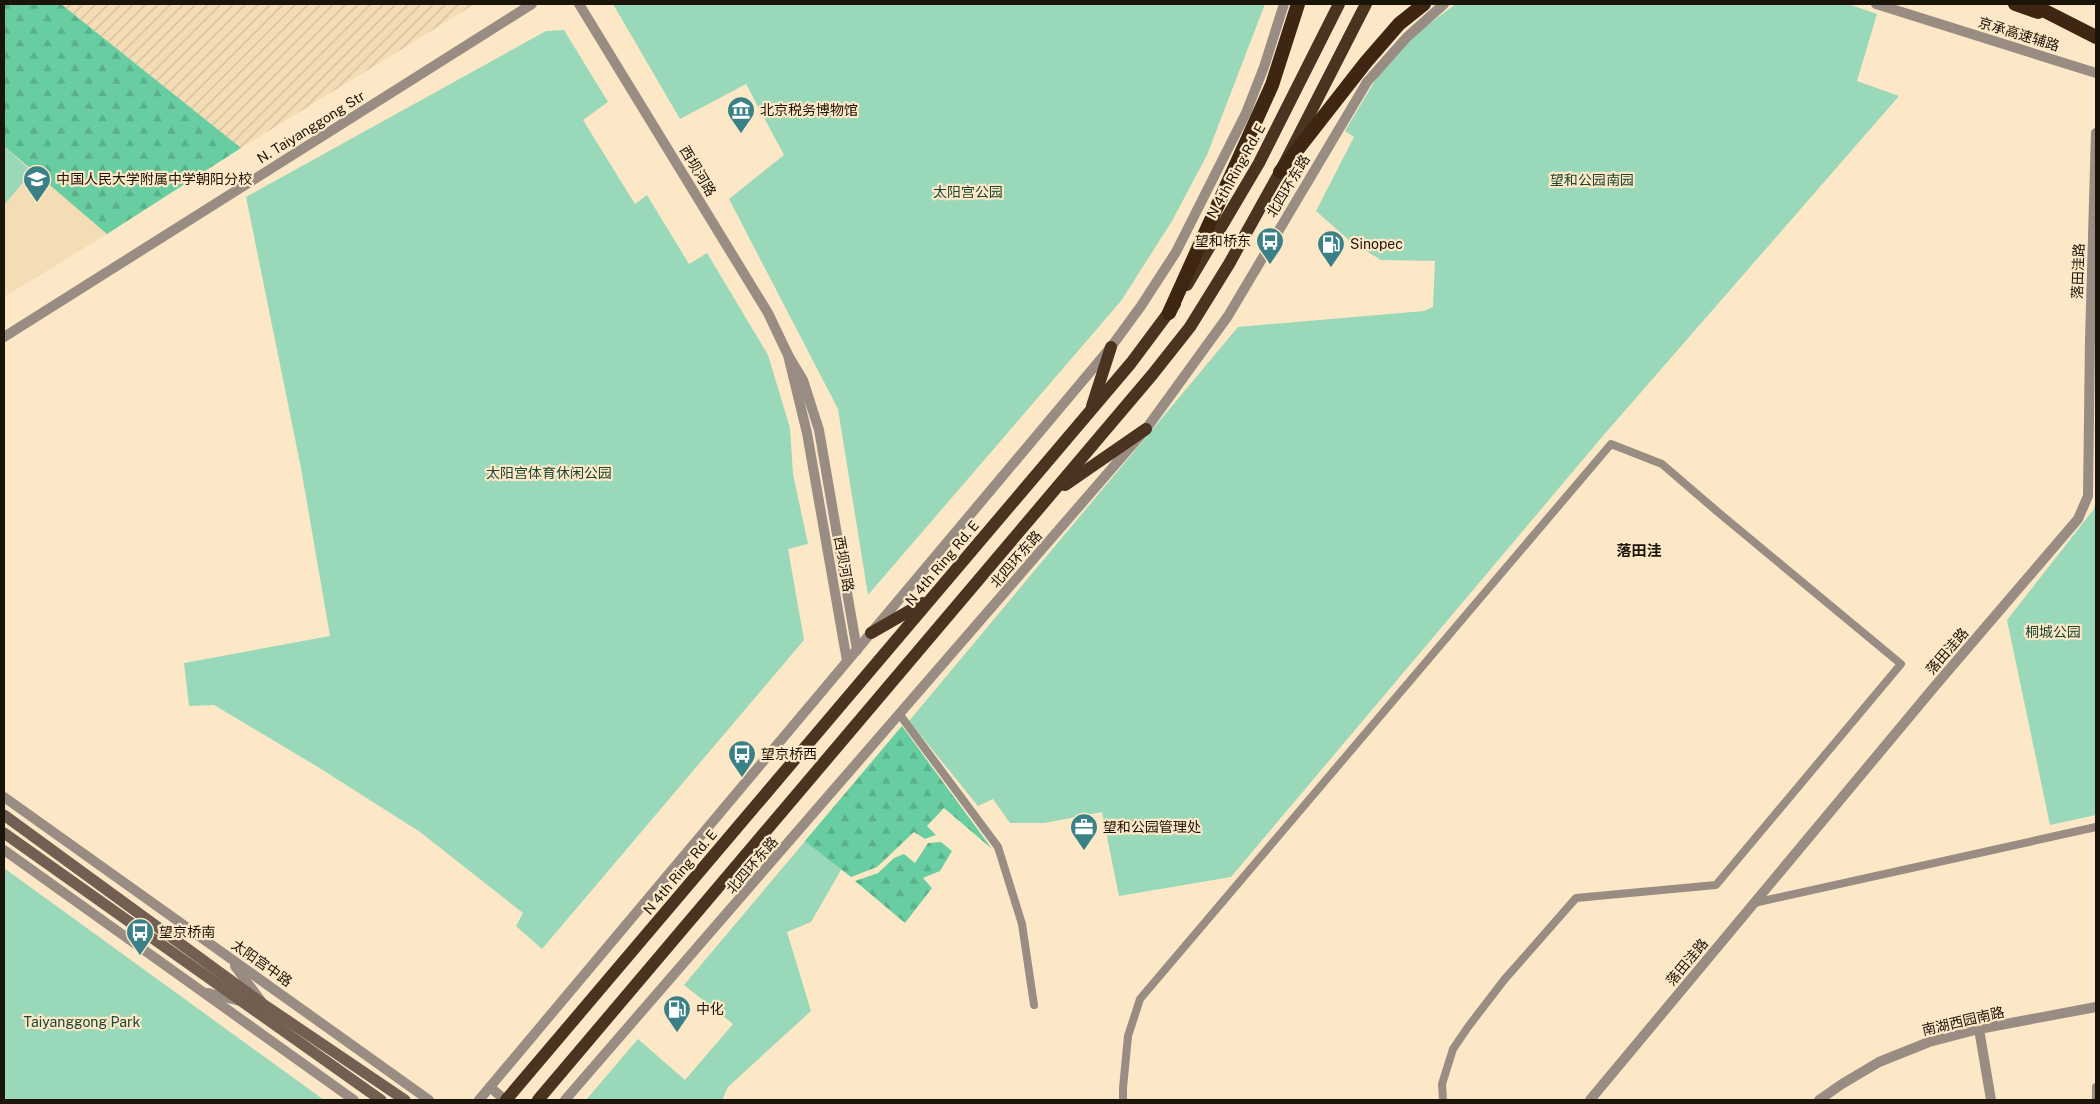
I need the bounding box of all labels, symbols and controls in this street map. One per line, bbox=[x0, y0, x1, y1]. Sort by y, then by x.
street label: 京承高速辅路 bbox=[1976, 14, 2062, 54]
street label: N. Taiyanggong Str bbox=[254, 87, 368, 167]
museum icon: 北京税务博物馆 bbox=[726, 95, 756, 134]
place label: 北京税务博物馆 bbox=[760, 102, 858, 118]
street label: N 4th Ring Rd. E bbox=[1203, 121, 1269, 221]
street label: 西坝河路 bbox=[677, 143, 719, 199]
street label: 北四环东路 bbox=[1263, 152, 1313, 220]
school or university icon: 中国人民大学附属中学朝阳分校 bbox=[22, 164, 52, 203]
place label: 中国人民大学附属中学朝阳分校 bbox=[56, 171, 252, 187]
park label: 望和公园南园 bbox=[1550, 172, 1634, 188]
park label: 太阳宫公园 bbox=[933, 184, 1003, 200]
bus stop icon: 望和桥东 bbox=[1255, 226, 1285, 265]
fuel station icon: Sinopec bbox=[1316, 229, 1346, 268]
place label: 望和桥东 bbox=[1195, 233, 1251, 249]
place label: Sinopec bbox=[1350, 236, 1403, 252]
street label: 落田洼路 bbox=[2069, 243, 2087, 299]
park label: 太阳宫体育休闲公园 bbox=[486, 465, 612, 481]
street label: N 4th Ring Rd. E bbox=[902, 517, 982, 609]
street label: 北四环东路 bbox=[987, 527, 1045, 591]
street label: 西坝河路 bbox=[831, 535, 857, 593]
district label: 落田洼 bbox=[1616, 542, 1662, 559]
park label: 桐城公园 bbox=[2025, 624, 2081, 640]
street label: 落田洼路 bbox=[1923, 625, 1971, 677]
bus stop icon: 望京桥西 bbox=[727, 739, 757, 778]
place label: 望京桥西 bbox=[761, 746, 817, 762]
office icon: 望和公园管理处 bbox=[1069, 812, 1099, 851]
place label: 望和公园管理处 bbox=[1103, 819, 1201, 835]
street label: N 4th Ring Rd. E bbox=[640, 826, 720, 918]
street label: 北四环东路 bbox=[723, 833, 781, 897]
bus stop icon: 望京桥南 bbox=[125, 917, 155, 956]
place label: 望京桥南 bbox=[159, 924, 215, 940]
street label: 落田洼路 bbox=[1663, 935, 1711, 989]
street label: 太阳宫中路 bbox=[229, 936, 295, 990]
fuel station icon: 中化 bbox=[662, 994, 692, 1033]
place label: 中化 bbox=[696, 1001, 724, 1017]
street label: 南湖西园南路 bbox=[1920, 1004, 2006, 1038]
park label: Taiyanggong Park bbox=[24, 1014, 141, 1030]

